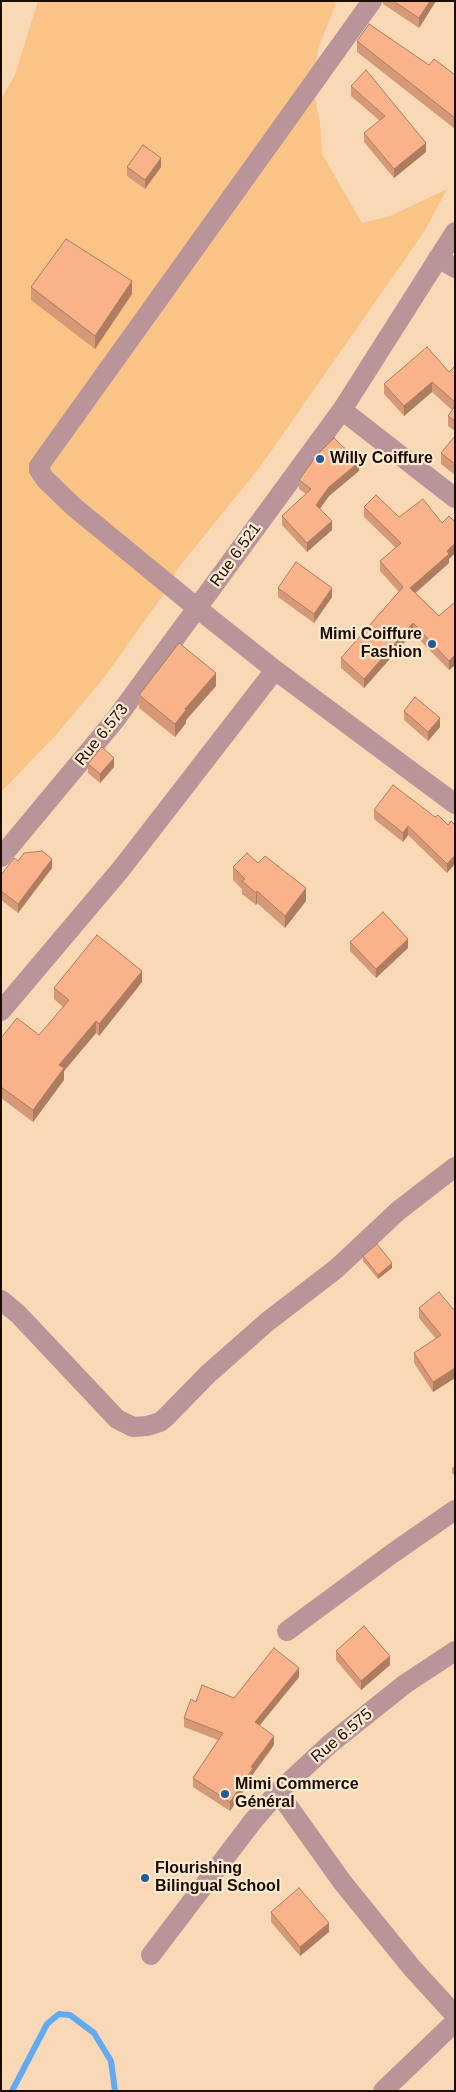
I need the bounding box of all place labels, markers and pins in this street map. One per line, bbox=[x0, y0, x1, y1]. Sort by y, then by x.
place label: Willy Coiffure bbox=[330, 449, 433, 469]
marker: Willy Coiffure bbox=[314, 453, 326, 465]
place label: Mimi Coiffure Fashion bbox=[320, 625, 422, 663]
marker: Mimi Coiffure Fashion bbox=[426, 638, 438, 650]
place label: Mimi Commerce Général bbox=[235, 1775, 359, 1813]
marker: Mimi Commerce Général bbox=[219, 1788, 231, 1800]
place label: Flourishing Bilingual School bbox=[155, 1859, 280, 1897]
marker: Flourishing Bilingual School bbox=[139, 1872, 151, 1884]

